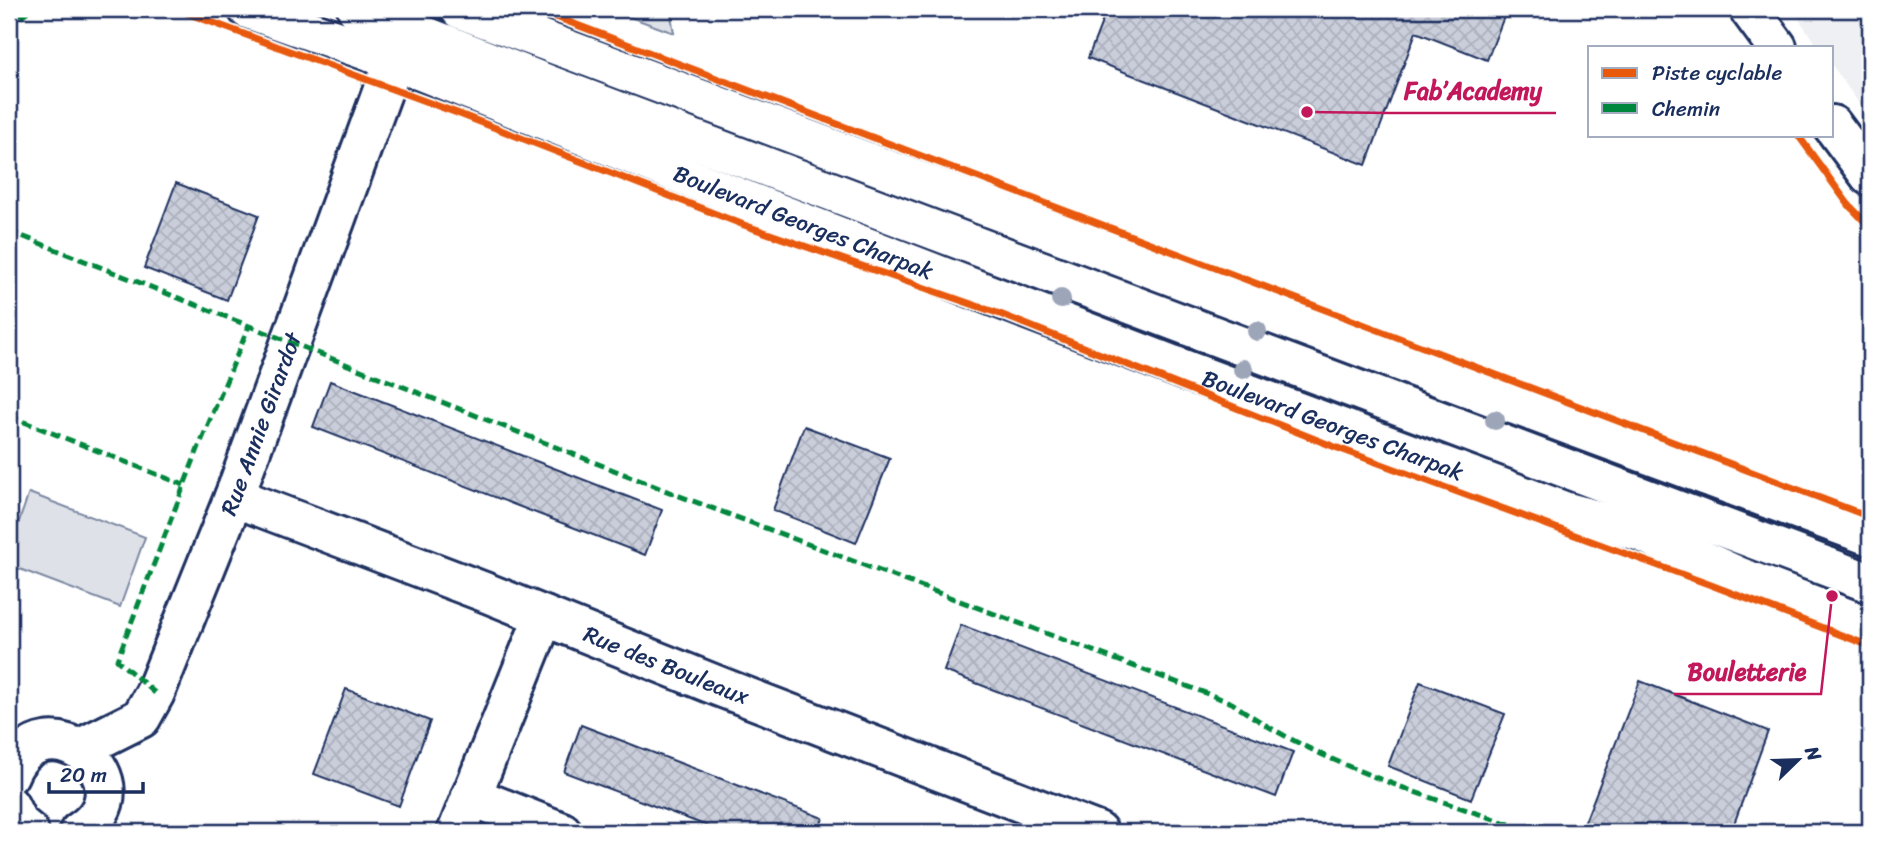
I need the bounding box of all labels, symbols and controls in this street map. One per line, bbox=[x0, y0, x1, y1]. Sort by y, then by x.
legend bbox=[1588, 46, 1834, 136]
text: Piste cyclable bbox=[1652, 54, 1783, 92]
callout: Fab’Academy bbox=[1390, 68, 1556, 113]
text: Fab’Academy bbox=[1403, 70, 1543, 112]
text: Chemin bbox=[1652, 90, 1720, 128]
street label: Boulevard Georges Charpak bbox=[667, 153, 939, 292]
street label: Rue Annie Girardot bbox=[209, 325, 314, 522]
street label: Boulevard Georges Charpak bbox=[1196, 358, 1469, 493]
street label: Rue des Bouleaux bbox=[577, 614, 755, 717]
callout: Bouletterie bbox=[1674, 649, 1821, 694]
text: Bouletterie bbox=[1688, 651, 1807, 693]
north arrow bbox=[1764, 726, 1834, 796]
text: N bbox=[1795, 740, 1831, 767]
scale bar bbox=[49, 750, 144, 794]
text: 20 m bbox=[60, 756, 107, 794]

